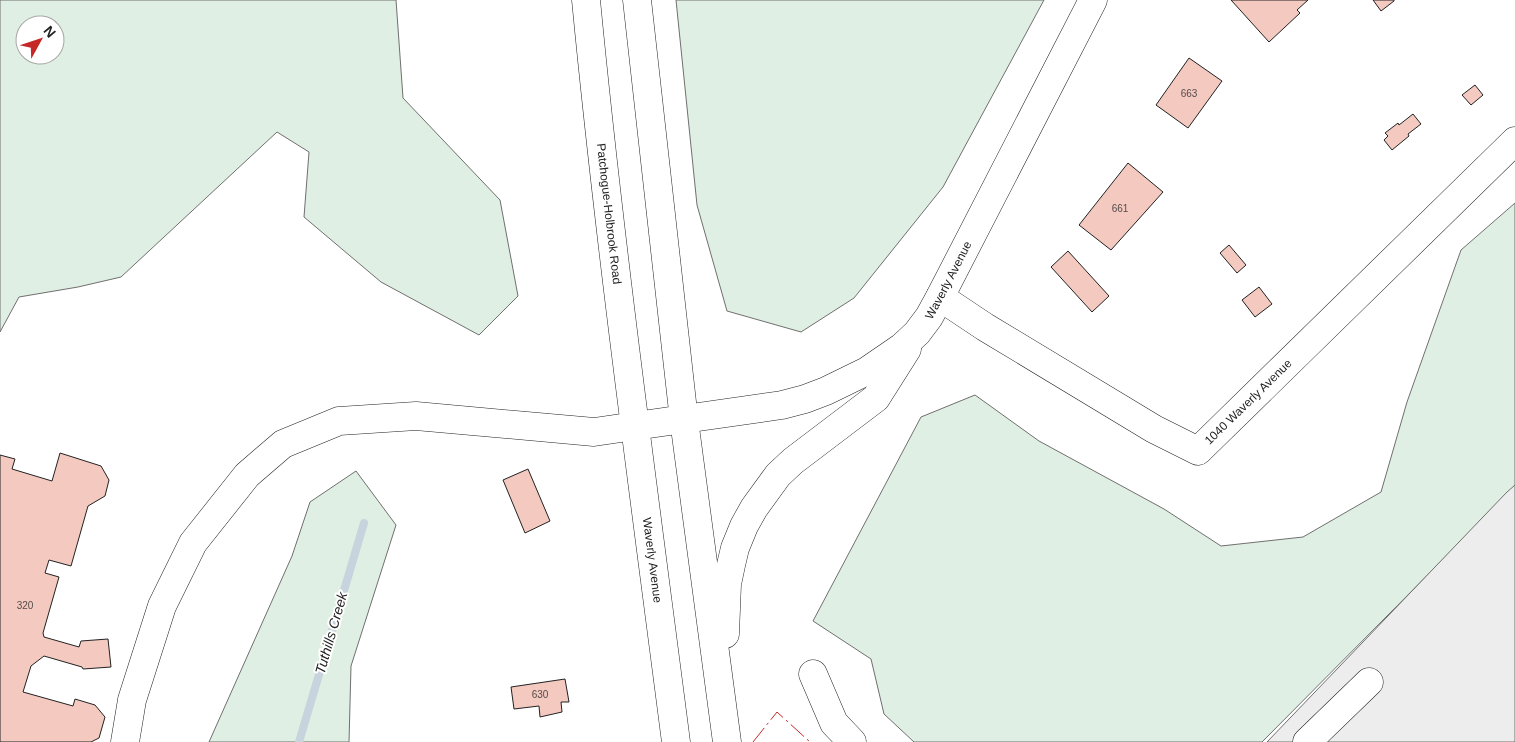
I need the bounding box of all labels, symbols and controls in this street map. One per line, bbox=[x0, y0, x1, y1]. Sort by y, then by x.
north arrow bbox=[15, 15, 65, 65]
text: N bbox=[41, 23, 59, 41]
house number: 663 bbox=[1181, 88, 1198, 99]
street label: Patchogue-Holbrook Road bbox=[594, 143, 624, 285]
house number: 661 bbox=[1112, 203, 1129, 214]
street label: Waverly Avenue bbox=[922, 238, 975, 322]
street label: 1040 Waverly Avenue bbox=[1202, 356, 1295, 447]
street label: Waverly Avenue bbox=[640, 516, 665, 604]
water label: Tuthills Creek bbox=[312, 589, 351, 676]
house number: 320 bbox=[17, 600, 34, 611]
house number: 630 bbox=[532, 689, 549, 700]

